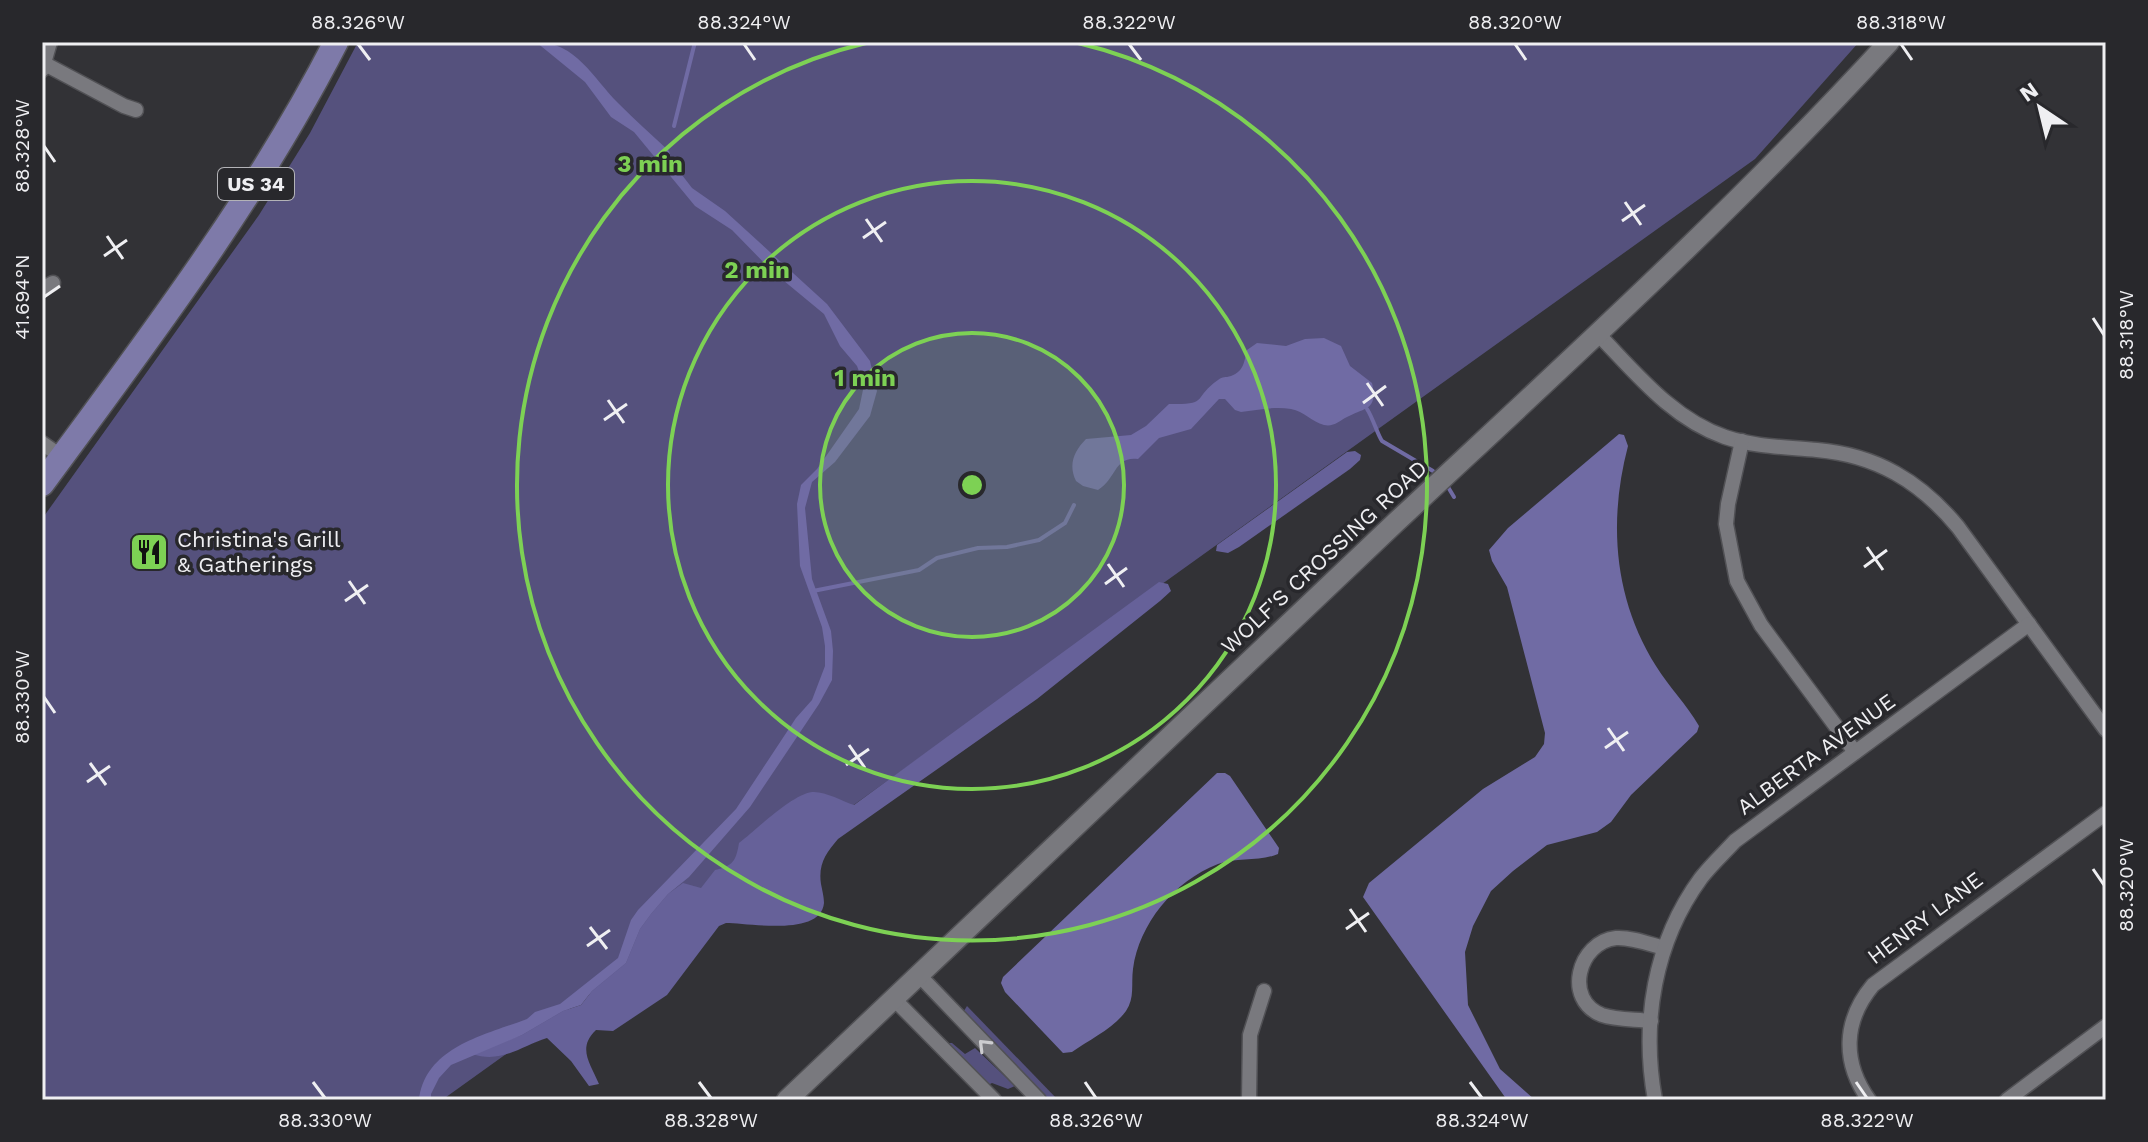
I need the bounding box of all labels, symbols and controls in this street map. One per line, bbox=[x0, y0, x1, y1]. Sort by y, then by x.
text: 88.326°W bbox=[311, 10, 405, 34]
text: 88.324°W bbox=[697, 10, 791, 34]
text: 88.322°W bbox=[1082, 10, 1176, 34]
text: 88.320°W bbox=[1468, 10, 1562, 34]
text: 88.318°W bbox=[1856, 10, 1946, 34]
north arrow bbox=[2000, 68, 2080, 148]
text: N bbox=[2015, 77, 2043, 107]
text: 88.328°W bbox=[10, 99, 34, 193]
text: 3 min bbox=[617, 150, 683, 178]
road number: US 34 bbox=[218, 168, 294, 200]
text: 41.694°N bbox=[10, 254, 34, 340]
text: 2 min bbox=[724, 256, 790, 284]
text: 88.318°W bbox=[2114, 290, 2138, 380]
text: 1 min bbox=[834, 364, 896, 392]
street label: WOLF'S CROSSING ROAD bbox=[1216, 455, 1432, 659]
centre of rings bbox=[958, 471, 986, 499]
place label: Christina's Grill & Gatherings bbox=[177, 527, 341, 577]
restaurant icon: Christina's Grill & Gatherings bbox=[128, 531, 170, 573]
text: 88.330°W bbox=[10, 650, 34, 744]
street label: ALBERTA AVENUE bbox=[1732, 688, 1900, 820]
text: 88.320°W bbox=[2114, 838, 2138, 932]
street label: HENRY LANE bbox=[1863, 867, 1987, 969]
one-way arrow bbox=[979, 1040, 993, 1054]
text: 88.330°W bbox=[278, 1108, 372, 1132]
text: 88.328°W bbox=[664, 1108, 758, 1132]
text: 88.326°W bbox=[1049, 1108, 1143, 1132]
text: 88.324°W bbox=[1435, 1108, 1529, 1132]
text: 88.322°W bbox=[1820, 1108, 1914, 1132]

